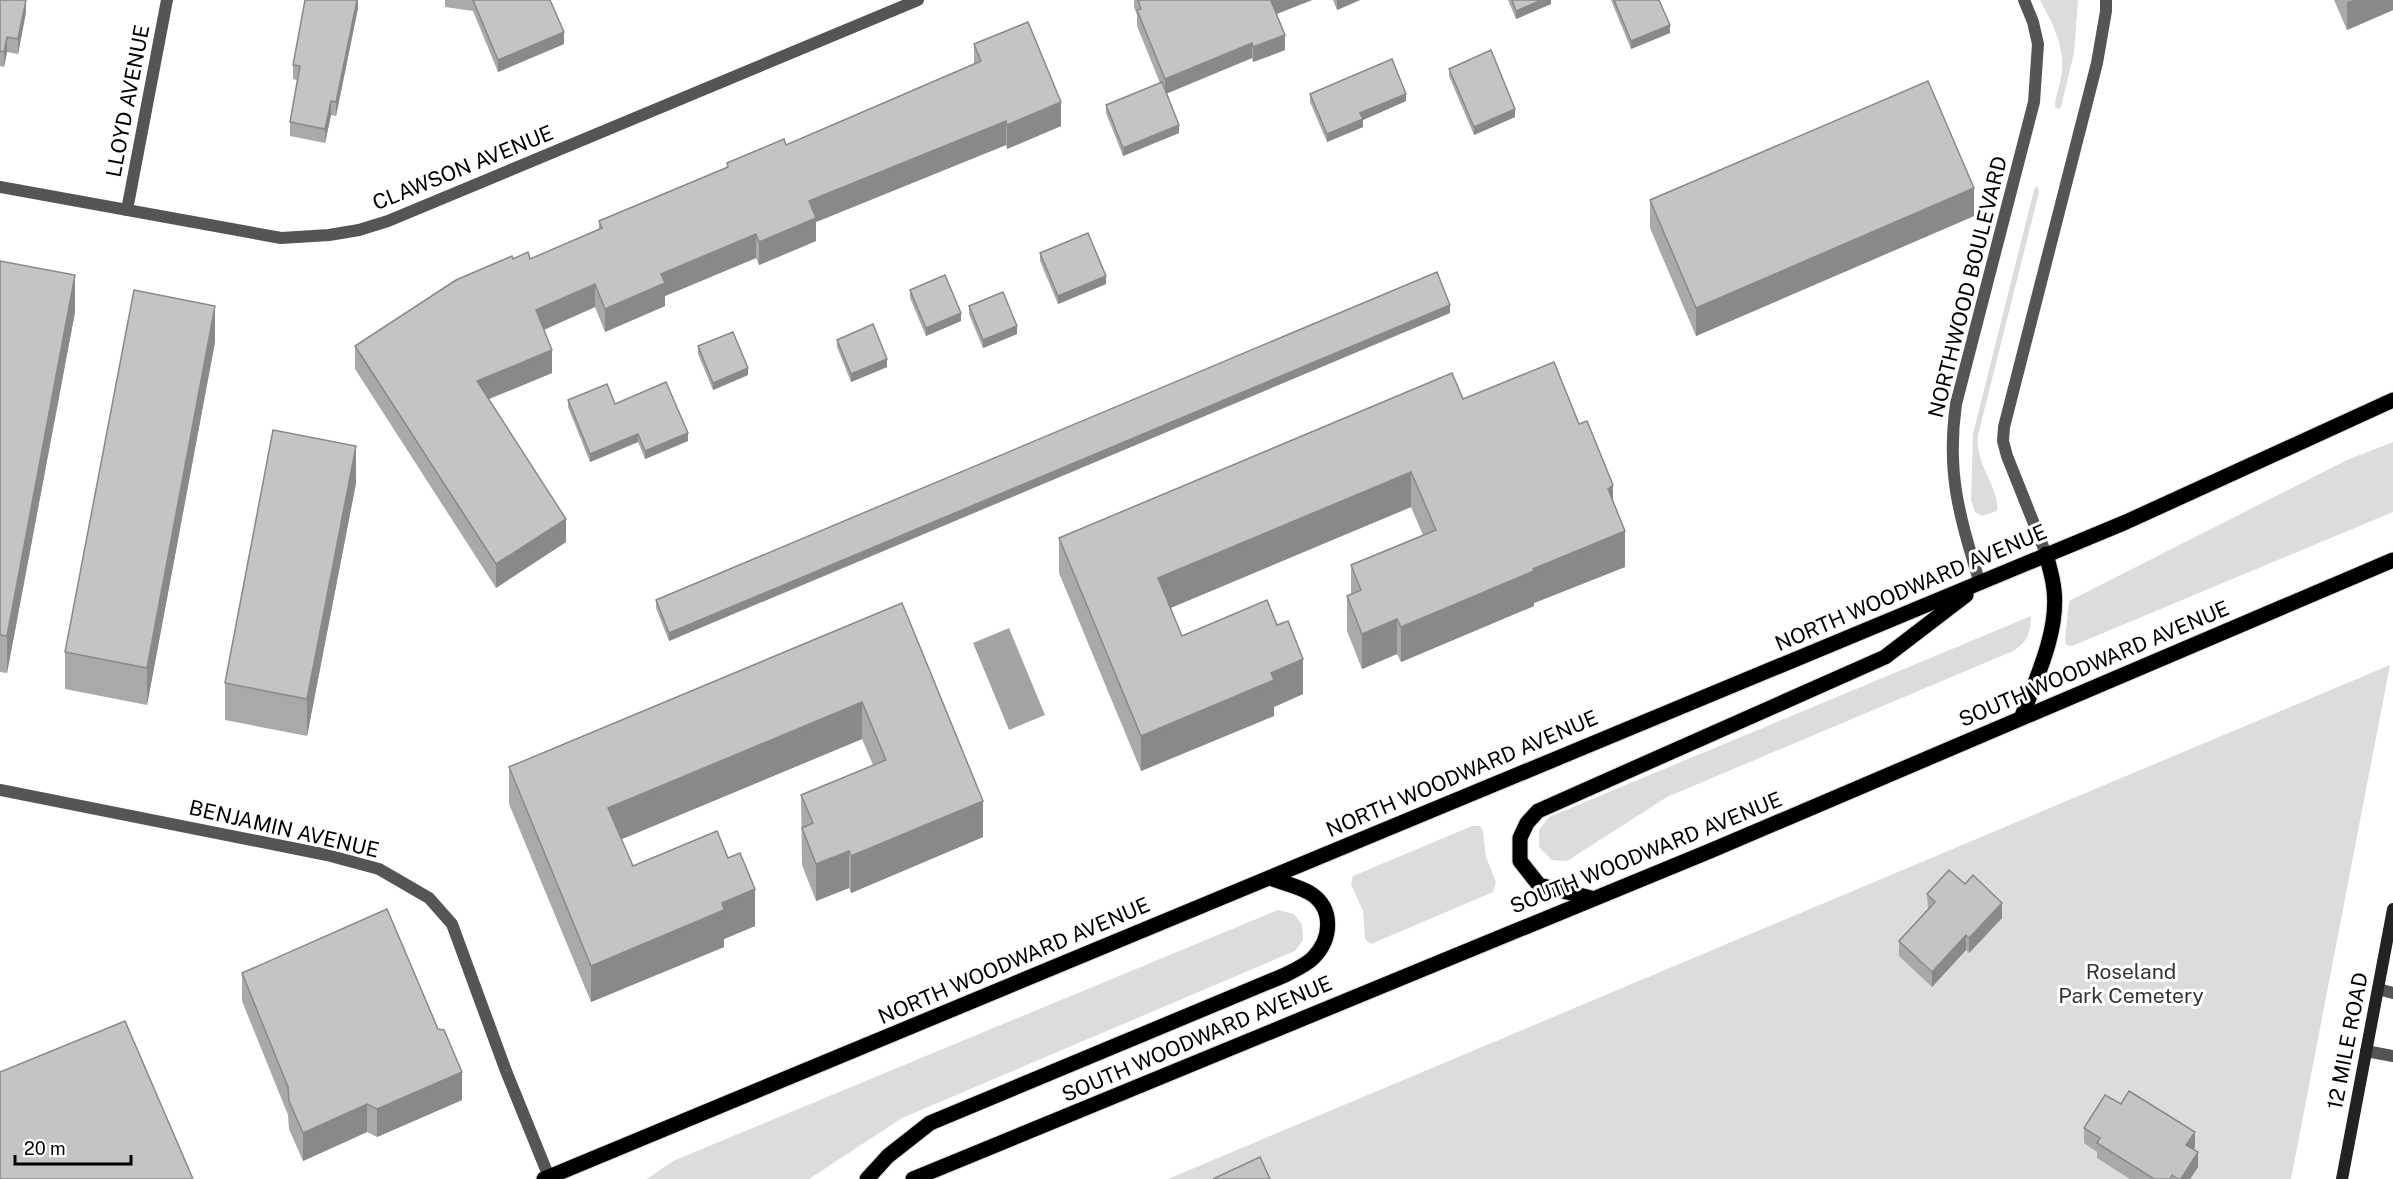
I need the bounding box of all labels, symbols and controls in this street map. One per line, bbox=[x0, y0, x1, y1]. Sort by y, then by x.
street label: LLOYD AVENUE bbox=[101, 23, 155, 179]
street label: CLAWSON AVENUE bbox=[369, 120, 557, 215]
street label: NORTHWOOD BOULEVARD bbox=[1923, 154, 2012, 420]
street label: NORTH WOODWARD AVENUE bbox=[1771, 519, 2050, 656]
street label: SOUTH WOODWARD AVENUE bbox=[1955, 595, 2233, 732]
street label: NORTH WOODWARD AVENUE bbox=[1322, 705, 1601, 842]
street label: SOUTH WOODWARD AVENUE bbox=[1506, 786, 1785, 919]
street label: BENJAMIN AVENUE bbox=[187, 794, 382, 863]
street label: NORTH WOODWARD AVENUE bbox=[874, 892, 1153, 1029]
park label: Roseland Park Cemetery bbox=[2058, 959, 2204, 1008]
street label: SOUTH WOODWARD AVENUE bbox=[1058, 970, 1336, 1107]
street label: 12 MILE ROAD bbox=[2322, 970, 2373, 1112]
scale bar bbox=[15, 1128, 130, 1166]
text: 20 m bbox=[24, 1138, 66, 1159]

